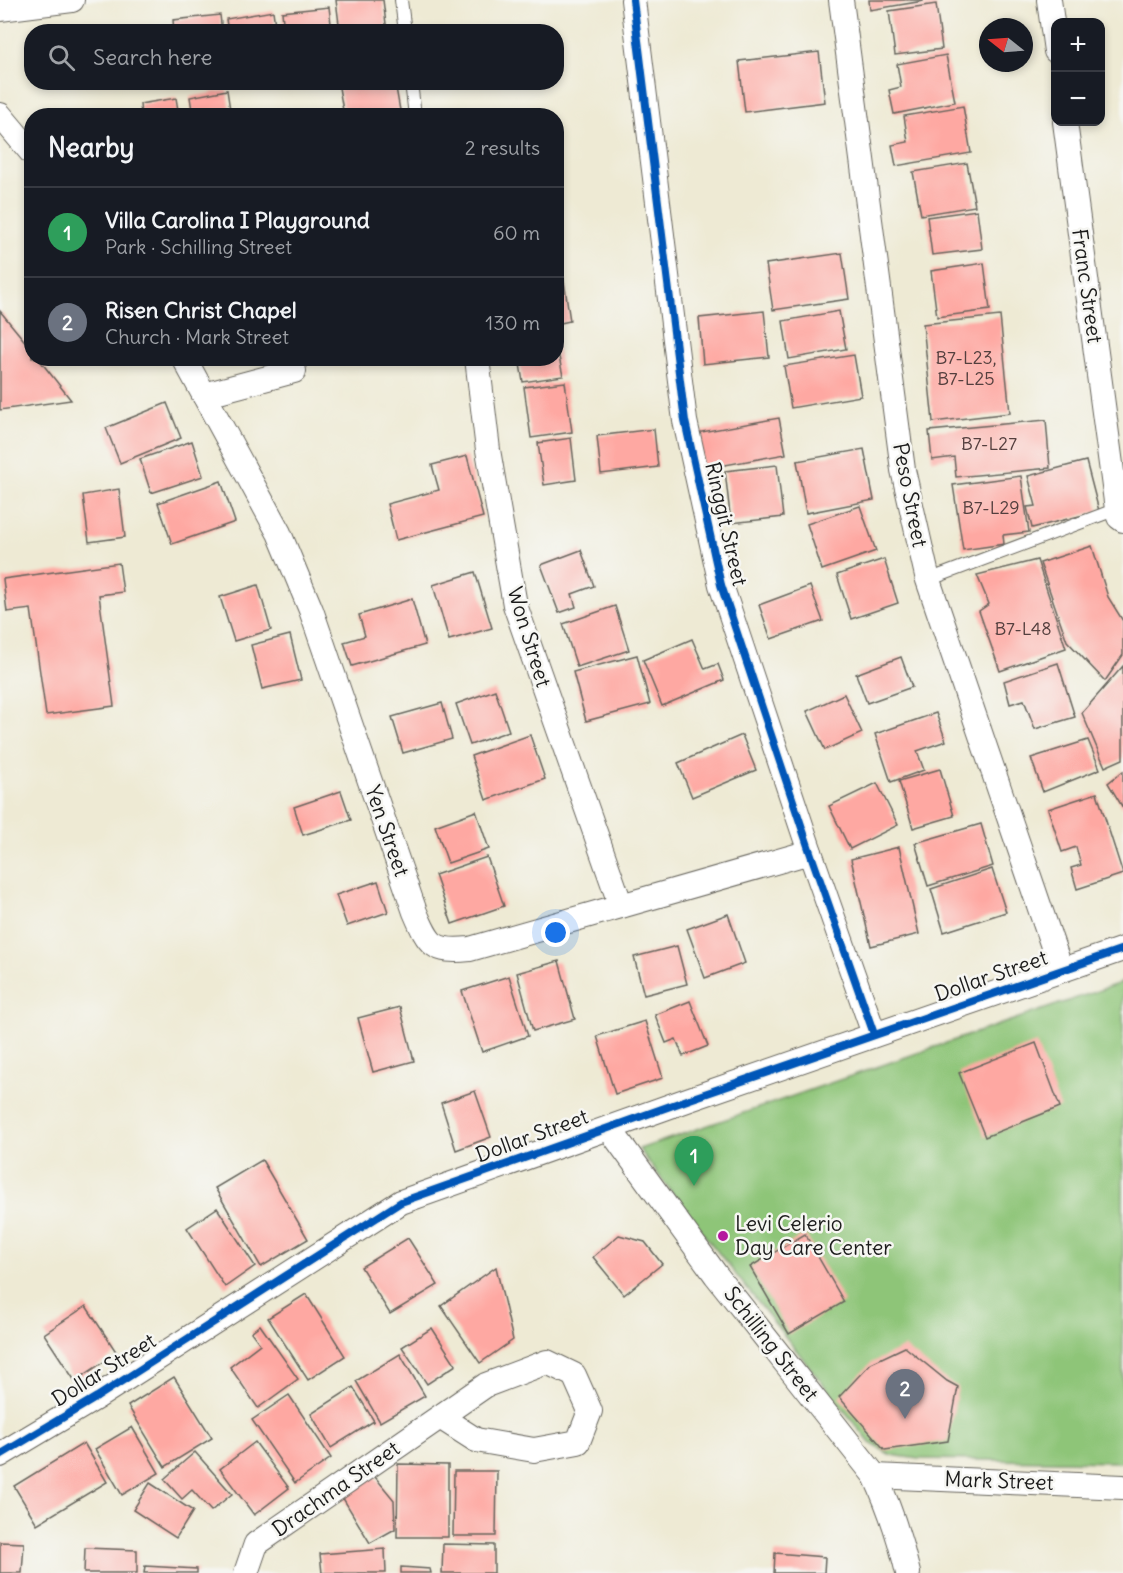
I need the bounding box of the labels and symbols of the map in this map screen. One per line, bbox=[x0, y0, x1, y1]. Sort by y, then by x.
north arrow bbox=[979, 18, 1033, 72]
street label: Franc Street bbox=[1066, 227, 1109, 345]
house number: B7-L23, B7-L25 bbox=[935, 346, 997, 390]
house number: B7-L27 bbox=[961, 432, 1017, 455]
street label: Peso Street bbox=[887, 441, 934, 549]
street label: Ringgit Street bbox=[699, 459, 754, 589]
house number: B7-L29 bbox=[962, 496, 1020, 519]
street label: Won Street bbox=[501, 583, 558, 690]
house number: B7-L48 bbox=[994, 617, 1052, 640]
street label: Yen Street bbox=[359, 782, 416, 880]
your location bbox=[541, 918, 570, 947]
street label: Dollar Street bbox=[931, 944, 1051, 1007]
street label: Dollar Street bbox=[472, 1103, 592, 1168]
pin: 1 bbox=[674, 1136, 714, 1186]
place label: Levi Celerio Day Care Center bbox=[735, 1210, 892, 1261]
marker: Levi Celerio Day Care Center bbox=[716, 1229, 730, 1243]
street label: Schilling Street bbox=[718, 1281, 825, 1406]
street label: Dollar Street bbox=[47, 1327, 161, 1412]
pin: 2 bbox=[886, 1370, 924, 1419]
street label: Drachma Street bbox=[267, 1435, 405, 1542]
street label: Mark Street bbox=[944, 1465, 1054, 1496]

